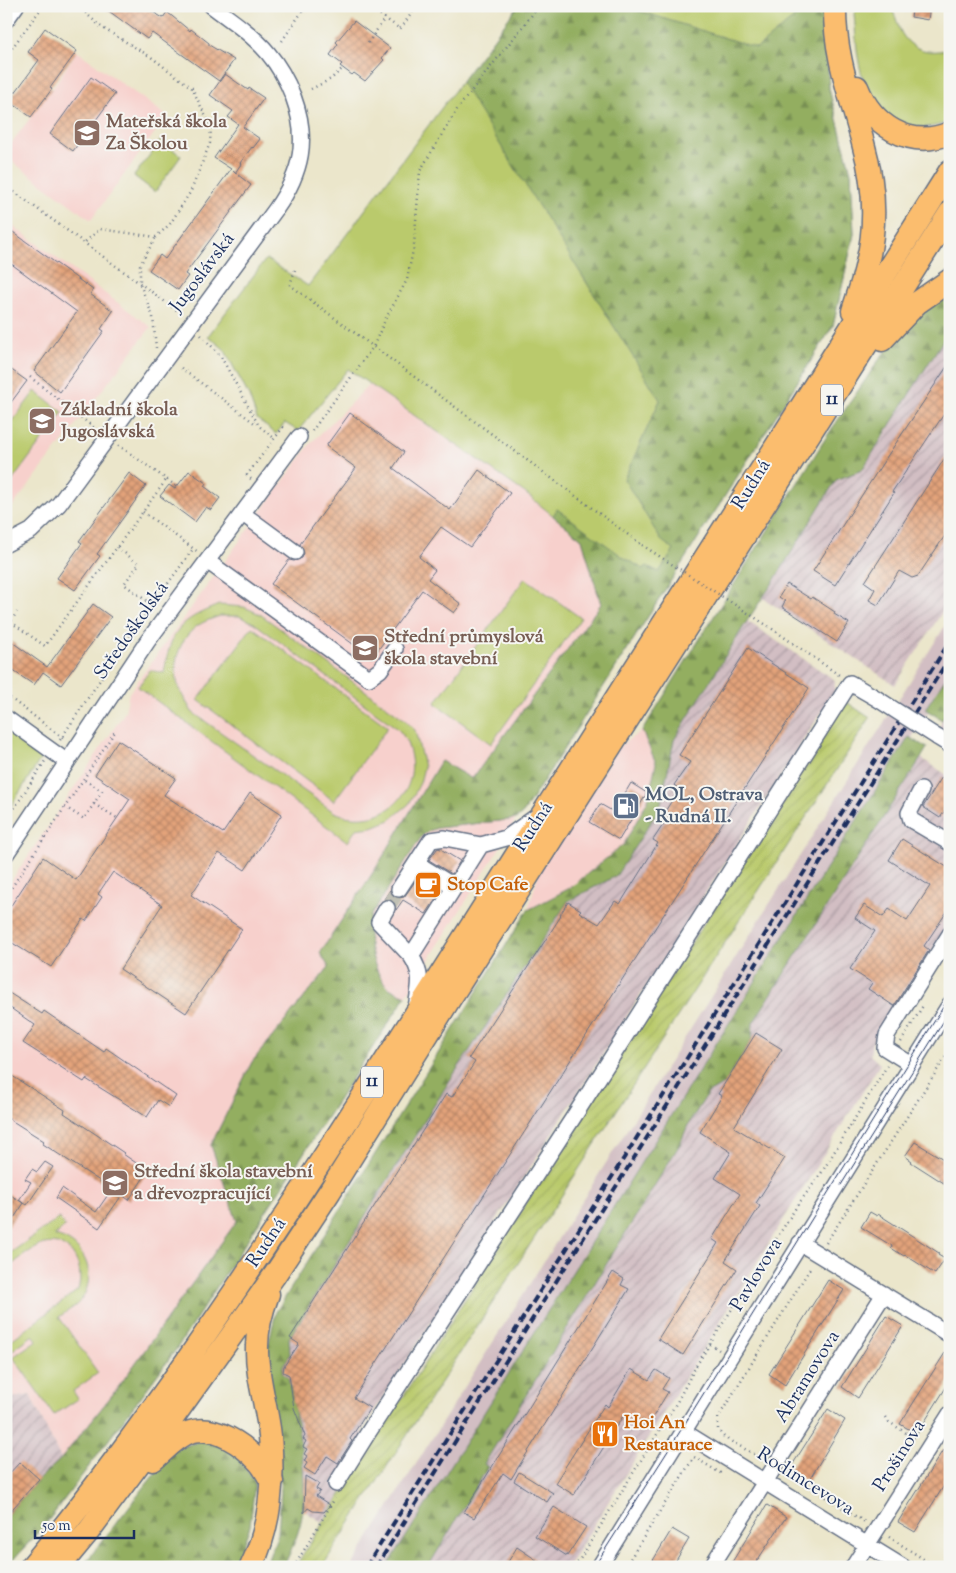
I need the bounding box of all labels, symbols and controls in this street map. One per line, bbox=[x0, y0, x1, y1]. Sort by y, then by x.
place label: Mateřská škola Za Školou bbox=[106, 109, 227, 158]
school or university icon: Mateřská škola Za Školou bbox=[72, 118, 102, 148]
street label: Jugoslávská bbox=[163, 227, 242, 319]
road number: 11 bbox=[821, 384, 843, 416]
place label: Základní škola Jugoslávská bbox=[59, 397, 178, 446]
school or university icon: Základní škola Jugoslávská bbox=[27, 406, 57, 436]
street label: Rudná bbox=[726, 454, 778, 515]
street label: Středoškolská bbox=[88, 576, 176, 686]
place label: Střední průmyslová škola stavební bbox=[384, 624, 544, 673]
school or university icon: Střední průmyslová škola stavební bbox=[350, 633, 380, 663]
place label: MOL, Ostrava - Rudná II. bbox=[645, 782, 763, 831]
fuel station icon: MOL, Ostrava - Rudná II. bbox=[611, 791, 641, 821]
street label: Rudná bbox=[508, 796, 560, 857]
cafe icon: Stop Cafe bbox=[413, 870, 443, 900]
place label: Stop Cafe bbox=[447, 872, 529, 899]
road number: 11 bbox=[361, 1066, 383, 1098]
place label: Střední škola stavební a dřevozpracující bbox=[134, 1159, 313, 1208]
school or university icon: Střední škola stavební a dřevozpracující bbox=[100, 1168, 130, 1198]
street label: Rudná bbox=[240, 1213, 294, 1273]
street label: Pavlovova bbox=[724, 1233, 790, 1317]
street label: Abramovova bbox=[769, 1325, 847, 1429]
place label: Hoi An Restaurace bbox=[624, 1410, 713, 1459]
street label: Prošinova bbox=[867, 1415, 933, 1497]
restaurant icon: Hoi An Restaurace bbox=[590, 1419, 620, 1449]
street label: Rodimcevova bbox=[751, 1441, 859, 1523]
scale bar bbox=[35, 1508, 134, 1540]
text: 50 m bbox=[41, 1516, 71, 1537]

